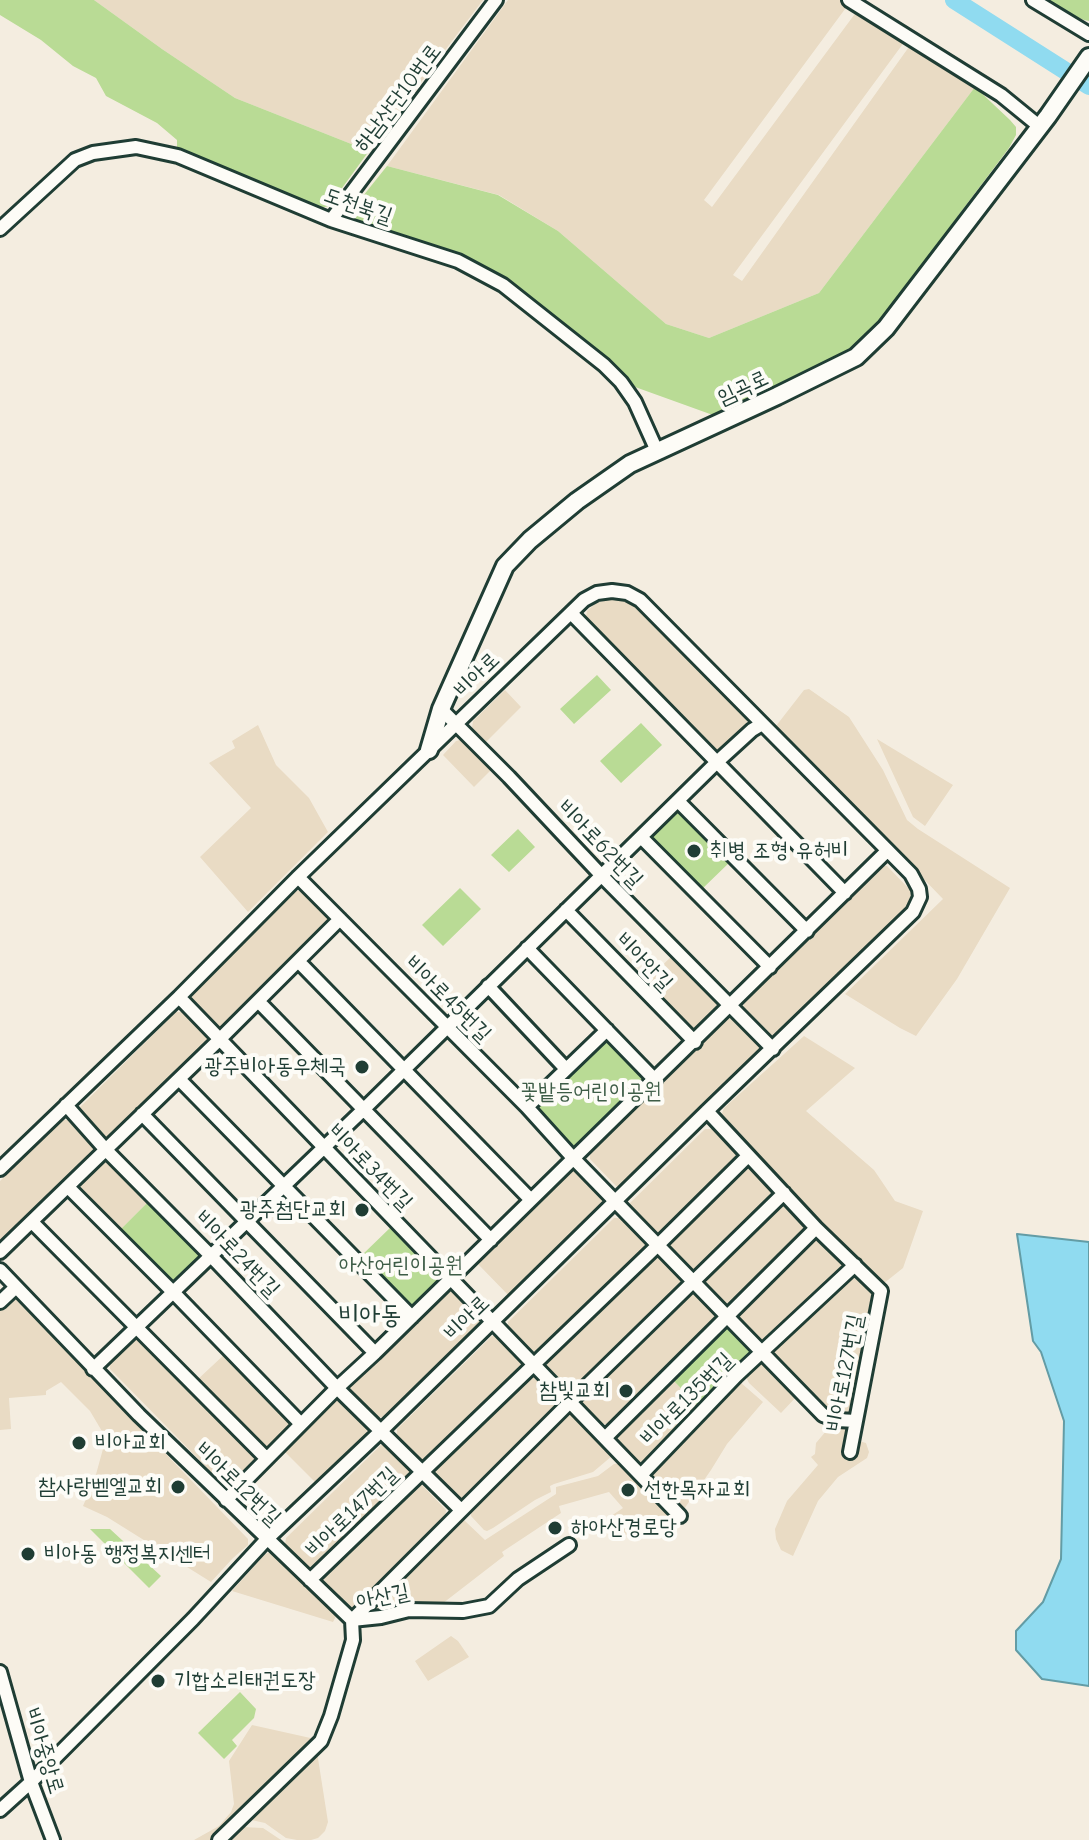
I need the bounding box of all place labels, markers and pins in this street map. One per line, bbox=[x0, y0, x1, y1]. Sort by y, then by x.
place label: 취병 조형 유허비 bbox=[710, 838, 849, 864]
marker: 취병 조형 유허비 bbox=[685, 842, 703, 860]
place label: 광주비아동우체국 bbox=[204, 1054, 346, 1080]
marker: 광주비아동우체국 bbox=[353, 1058, 371, 1076]
place label: 광주첨단교회 bbox=[240, 1197, 346, 1223]
marker: 광주첨단교회 bbox=[353, 1201, 371, 1219]
place label: 참빛교회 bbox=[539, 1378, 610, 1404]
marker: 참빛교회 bbox=[617, 1382, 635, 1400]
place label: 비아교회 bbox=[95, 1430, 166, 1456]
marker: 비아교회 bbox=[70, 1434, 88, 1452]
place label: 참사랑벧엘교회 bbox=[38, 1474, 162, 1500]
place label: 선한목자교회 bbox=[644, 1477, 750, 1503]
marker: 참사랑벧엘교회 bbox=[169, 1478, 187, 1496]
marker: 선한목자교회 bbox=[619, 1481, 637, 1499]
place label: 하아산경로당 bbox=[571, 1515, 677, 1541]
marker: 하아산경로당 bbox=[546, 1519, 564, 1537]
place label: 비아동 행정복지센터 bbox=[44, 1541, 211, 1567]
marker: 비아동 행정복지센터 bbox=[19, 1545, 37, 1563]
place label: 기합소리태권도장 bbox=[174, 1668, 316, 1694]
marker: 기합소리태권도장 bbox=[149, 1672, 167, 1690]

